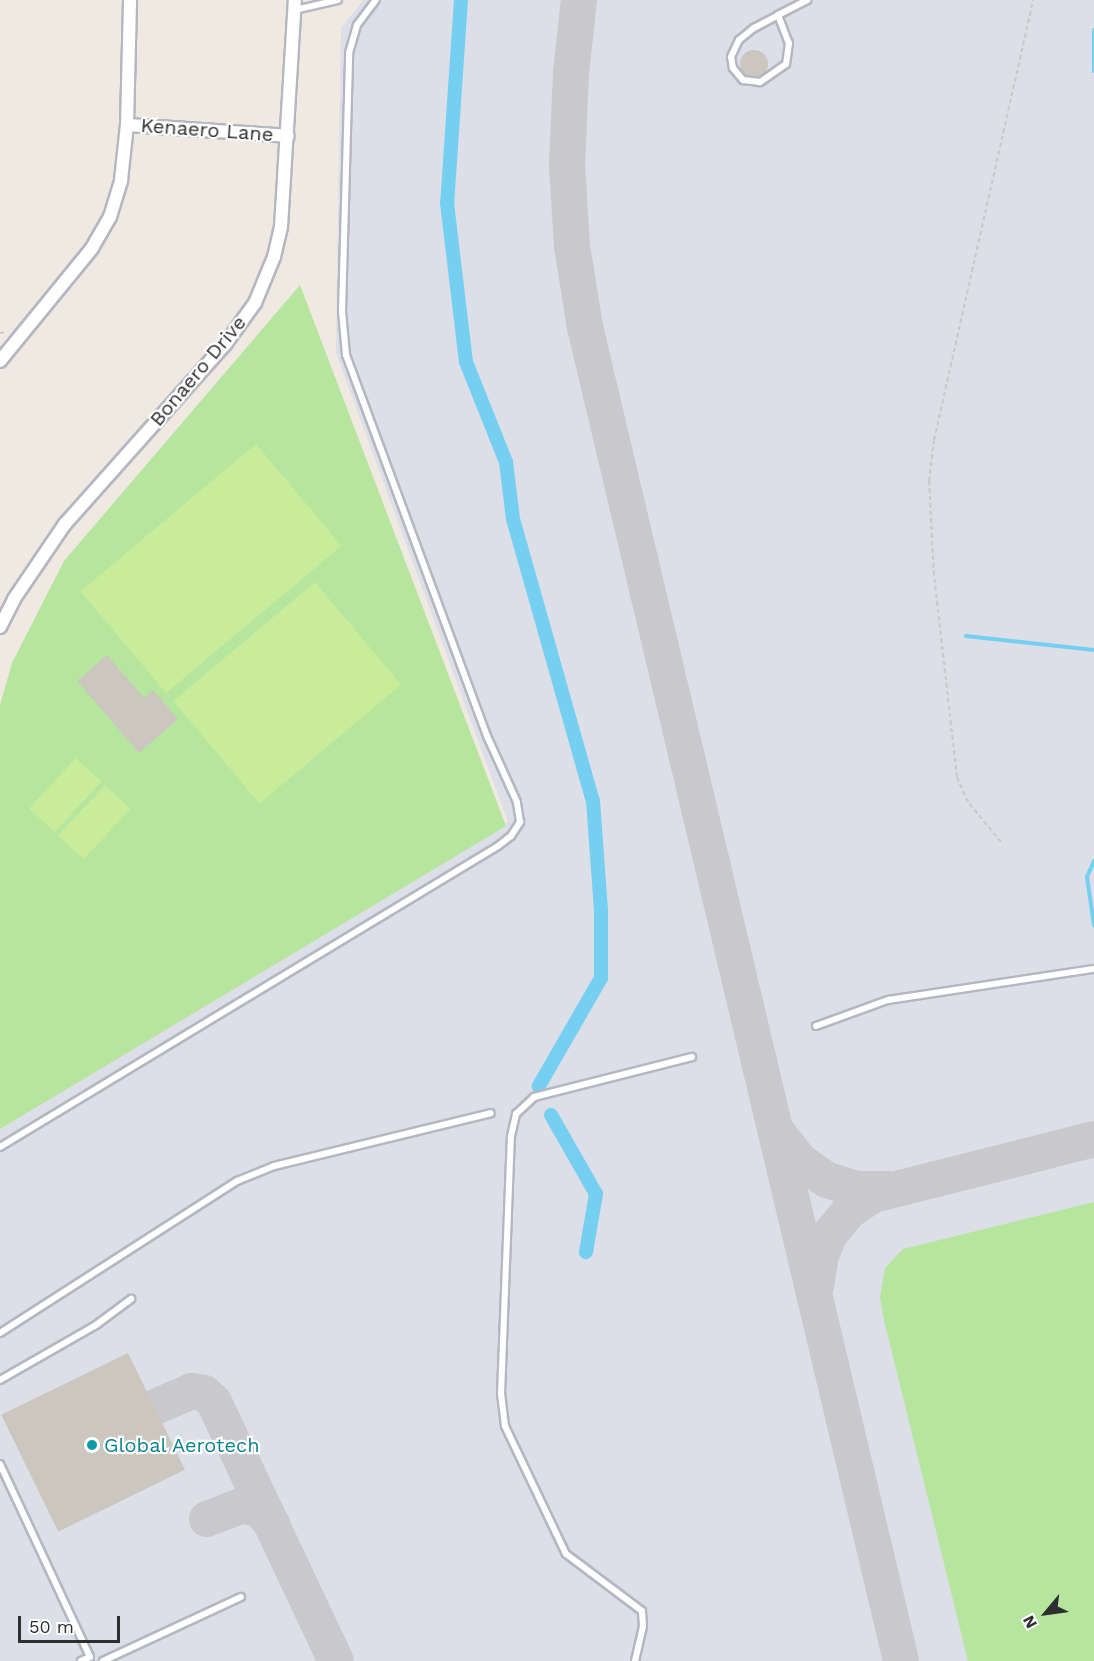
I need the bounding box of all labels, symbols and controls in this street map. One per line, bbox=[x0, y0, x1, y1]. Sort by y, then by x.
street label: Kenaero Lane bbox=[140, 113, 274, 147]
street label: Bonaero Drive bbox=[145, 311, 251, 431]
place label: Global Aerotech bbox=[104, 1433, 261, 1457]
marker: Global Aerotech bbox=[85, 1438, 99, 1452]
north arrow bbox=[1016, 1583, 1076, 1643]
scale bar bbox=[21, 1604, 123, 1642]
text: N bbox=[1019, 1612, 1041, 1632]
text: 50 m bbox=[29, 1616, 74, 1637]

